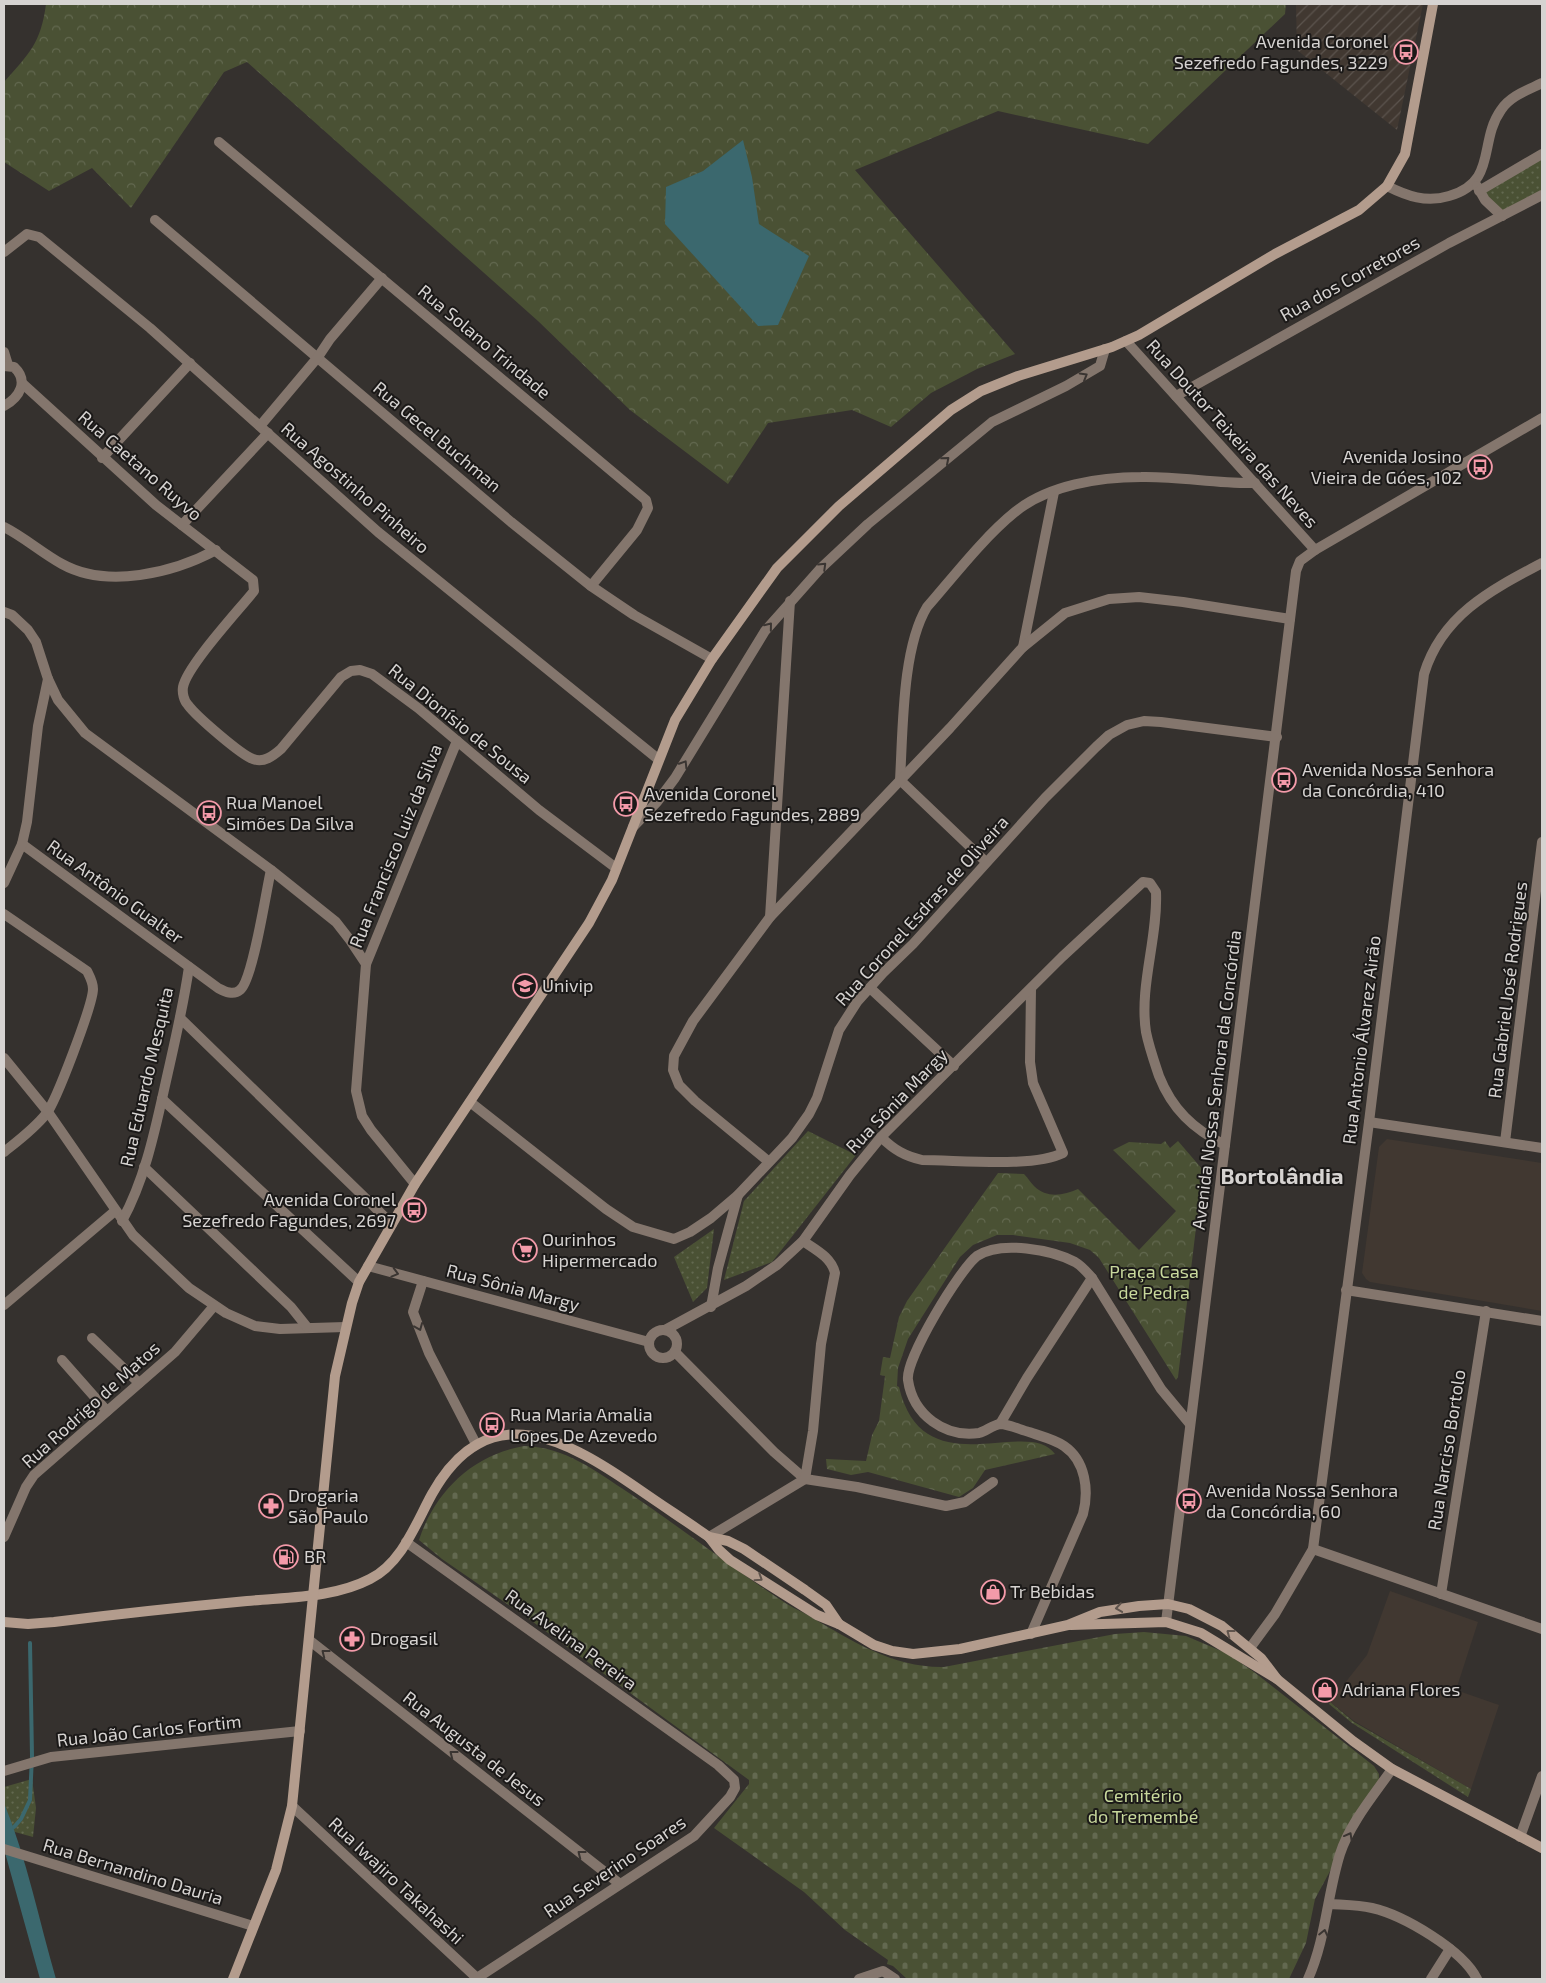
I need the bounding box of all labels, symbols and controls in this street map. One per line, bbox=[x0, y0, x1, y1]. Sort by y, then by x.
place label: Avenida Coronel Sezefredo Fagundes, 3229 bbox=[1174, 30, 1389, 73]
bus stop icon: Avenida Coronel Sezefredo Fagundes, 3229 bbox=[1393, 39, 1419, 65]
street label: Rua dos Corretores bbox=[1276, 231, 1423, 326]
street label: Rua Solano Trindade bbox=[414, 279, 555, 403]
street label: Rua Doutor Teixeira das Neves bbox=[1142, 334, 1323, 532]
one-way arrow bbox=[1079, 373, 1088, 383]
street label: Rua Gecel Buchman bbox=[369, 376, 506, 496]
street label: Rua Caetano Ruyvo bbox=[74, 405, 207, 525]
street label: Rua Agostinho Pinheiro bbox=[277, 417, 434, 558]
place label: Avenida Josino Vieira de Góes, 102 bbox=[1311, 445, 1462, 488]
bus stop icon: Avenida Josino Vieira de Góes, 102 bbox=[1467, 454, 1493, 480]
one-way arrow bbox=[941, 457, 950, 466]
one-way arrow bbox=[818, 563, 827, 572]
one-way arrow bbox=[764, 623, 772, 632]
street label: Rua Dionísio de Sousa bbox=[384, 659, 537, 788]
street label: Rua Francisco Luiz da Silva bbox=[344, 741, 446, 951]
place label: Avenida Nossa Senhora da Concórdia, 410 bbox=[1302, 758, 1494, 801]
one-way arrow bbox=[677, 760, 687, 769]
bus stop icon: Avenida Nossa Senhora da Concórdia, 410 bbox=[1271, 767, 1297, 793]
place label: Avenida Coronel Sezefredo Fagundes, 2889 bbox=[644, 782, 860, 825]
place label: Rua Manoel Simões Da Silva bbox=[226, 791, 354, 834]
bus stop icon: Avenida Coronel Sezefredo Fagundes, 2889 bbox=[613, 791, 639, 817]
bus stop icon: Rua Manoel Simões Da Silva bbox=[196, 800, 222, 826]
street label: Rua Coronel Esdras de Oliveira bbox=[830, 811, 1013, 1010]
street label: Rua Antônio Gualter bbox=[43, 834, 188, 948]
street label: Rua Gabriel José Rodrigues bbox=[1483, 880, 1531, 1099]
street label: Avenida Nossa Senhora da Concórdia bbox=[1187, 929, 1245, 1231]
street label: Rua Antonio Álvarez Airão bbox=[1337, 934, 1385, 1146]
school or university icon: Univip bbox=[512, 973, 538, 999]
place label: Univip bbox=[542, 974, 593, 996]
street label: Rua Eduardo Mesquita bbox=[115, 985, 177, 1169]
street label: Rua Sônia Margy bbox=[841, 1043, 952, 1157]
district label: Bortolândia bbox=[1220, 1162, 1344, 1188]
place label: Avenida Coronel Sezefredo Fagundes, 2697 bbox=[182, 1188, 397, 1231]
bus stop icon: Avenida Coronel Sezefredo Fagundes, 2697 bbox=[401, 1197, 427, 1223]
place label: Ourinhos Hipermercado bbox=[542, 1228, 657, 1271]
supermarket icon: Ourinhos Hipermercado bbox=[512, 1237, 538, 1263]
street label: Rua Sônia Margy bbox=[444, 1259, 583, 1315]
park label: Praça Casa de Pedra bbox=[1109, 1260, 1199, 1303]
one-way arrow bbox=[391, 1267, 400, 1278]
one-way arrow bbox=[412, 1322, 423, 1331]
street label: Rua Rodrigo de Matos bbox=[17, 1336, 164, 1472]
street label: Rua Narciso Bortolo bbox=[1422, 1368, 1470, 1532]
place label: Rua Maria Amalia Lopes De Azevedo bbox=[510, 1403, 658, 1446]
bus stop icon: Rua Maria Amalia Lopes De Azevedo bbox=[479, 1412, 505, 1438]
place label: Avenida Nossa Senhora da Concórdia, 60 bbox=[1206, 1479, 1398, 1522]
place label: Drogaria São Paulo bbox=[288, 1484, 368, 1527]
bus stop icon: Avenida Nossa Senhora da Concórdia, 60 bbox=[1176, 1488, 1202, 1514]
pharmacy icon: Drogaria São Paulo bbox=[258, 1493, 284, 1519]
fuel station icon: BR bbox=[273, 1544, 299, 1570]
place label: BR bbox=[304, 1545, 326, 1567]
one-way arrow bbox=[753, 1572, 762, 1581]
shop icon: Tr Bebidas bbox=[980, 1579, 1006, 1605]
place label: Tr Bebidas bbox=[1010, 1580, 1095, 1602]
street label: Rua Avelina Pereira bbox=[501, 1584, 642, 1694]
one-way arrow bbox=[1115, 1603, 1123, 1613]
pharmacy icon: Drogasil bbox=[339, 1626, 365, 1652]
place label: Drogasil bbox=[370, 1627, 439, 1649]
one-way arrow bbox=[1227, 1630, 1236, 1638]
one-way arrow bbox=[322, 1650, 331, 1659]
shop icon: Adriana Flores bbox=[1312, 1677, 1338, 1703]
place label: Adriana Flores bbox=[1342, 1678, 1461, 1700]
street label: Rua Augusta de Jesus bbox=[399, 1686, 550, 1811]
street label: Rua João Carlos Fortim bbox=[56, 1709, 242, 1751]
one-way arrow bbox=[450, 1750, 459, 1759]
park label: Cemitério do Tremembé bbox=[1088, 1784, 1198, 1827]
street label: Rua Severino Soares bbox=[539, 1811, 690, 1922]
street label: Rua Iwajiro Takahashi bbox=[325, 1812, 469, 1949]
one-way arrow bbox=[1343, 1832, 1353, 1841]
street label: Rua Bernandino Dauria bbox=[41, 1833, 226, 1909]
one-way arrow bbox=[577, 1851, 587, 1860]
one-way arrow bbox=[1318, 1929, 1328, 1938]

